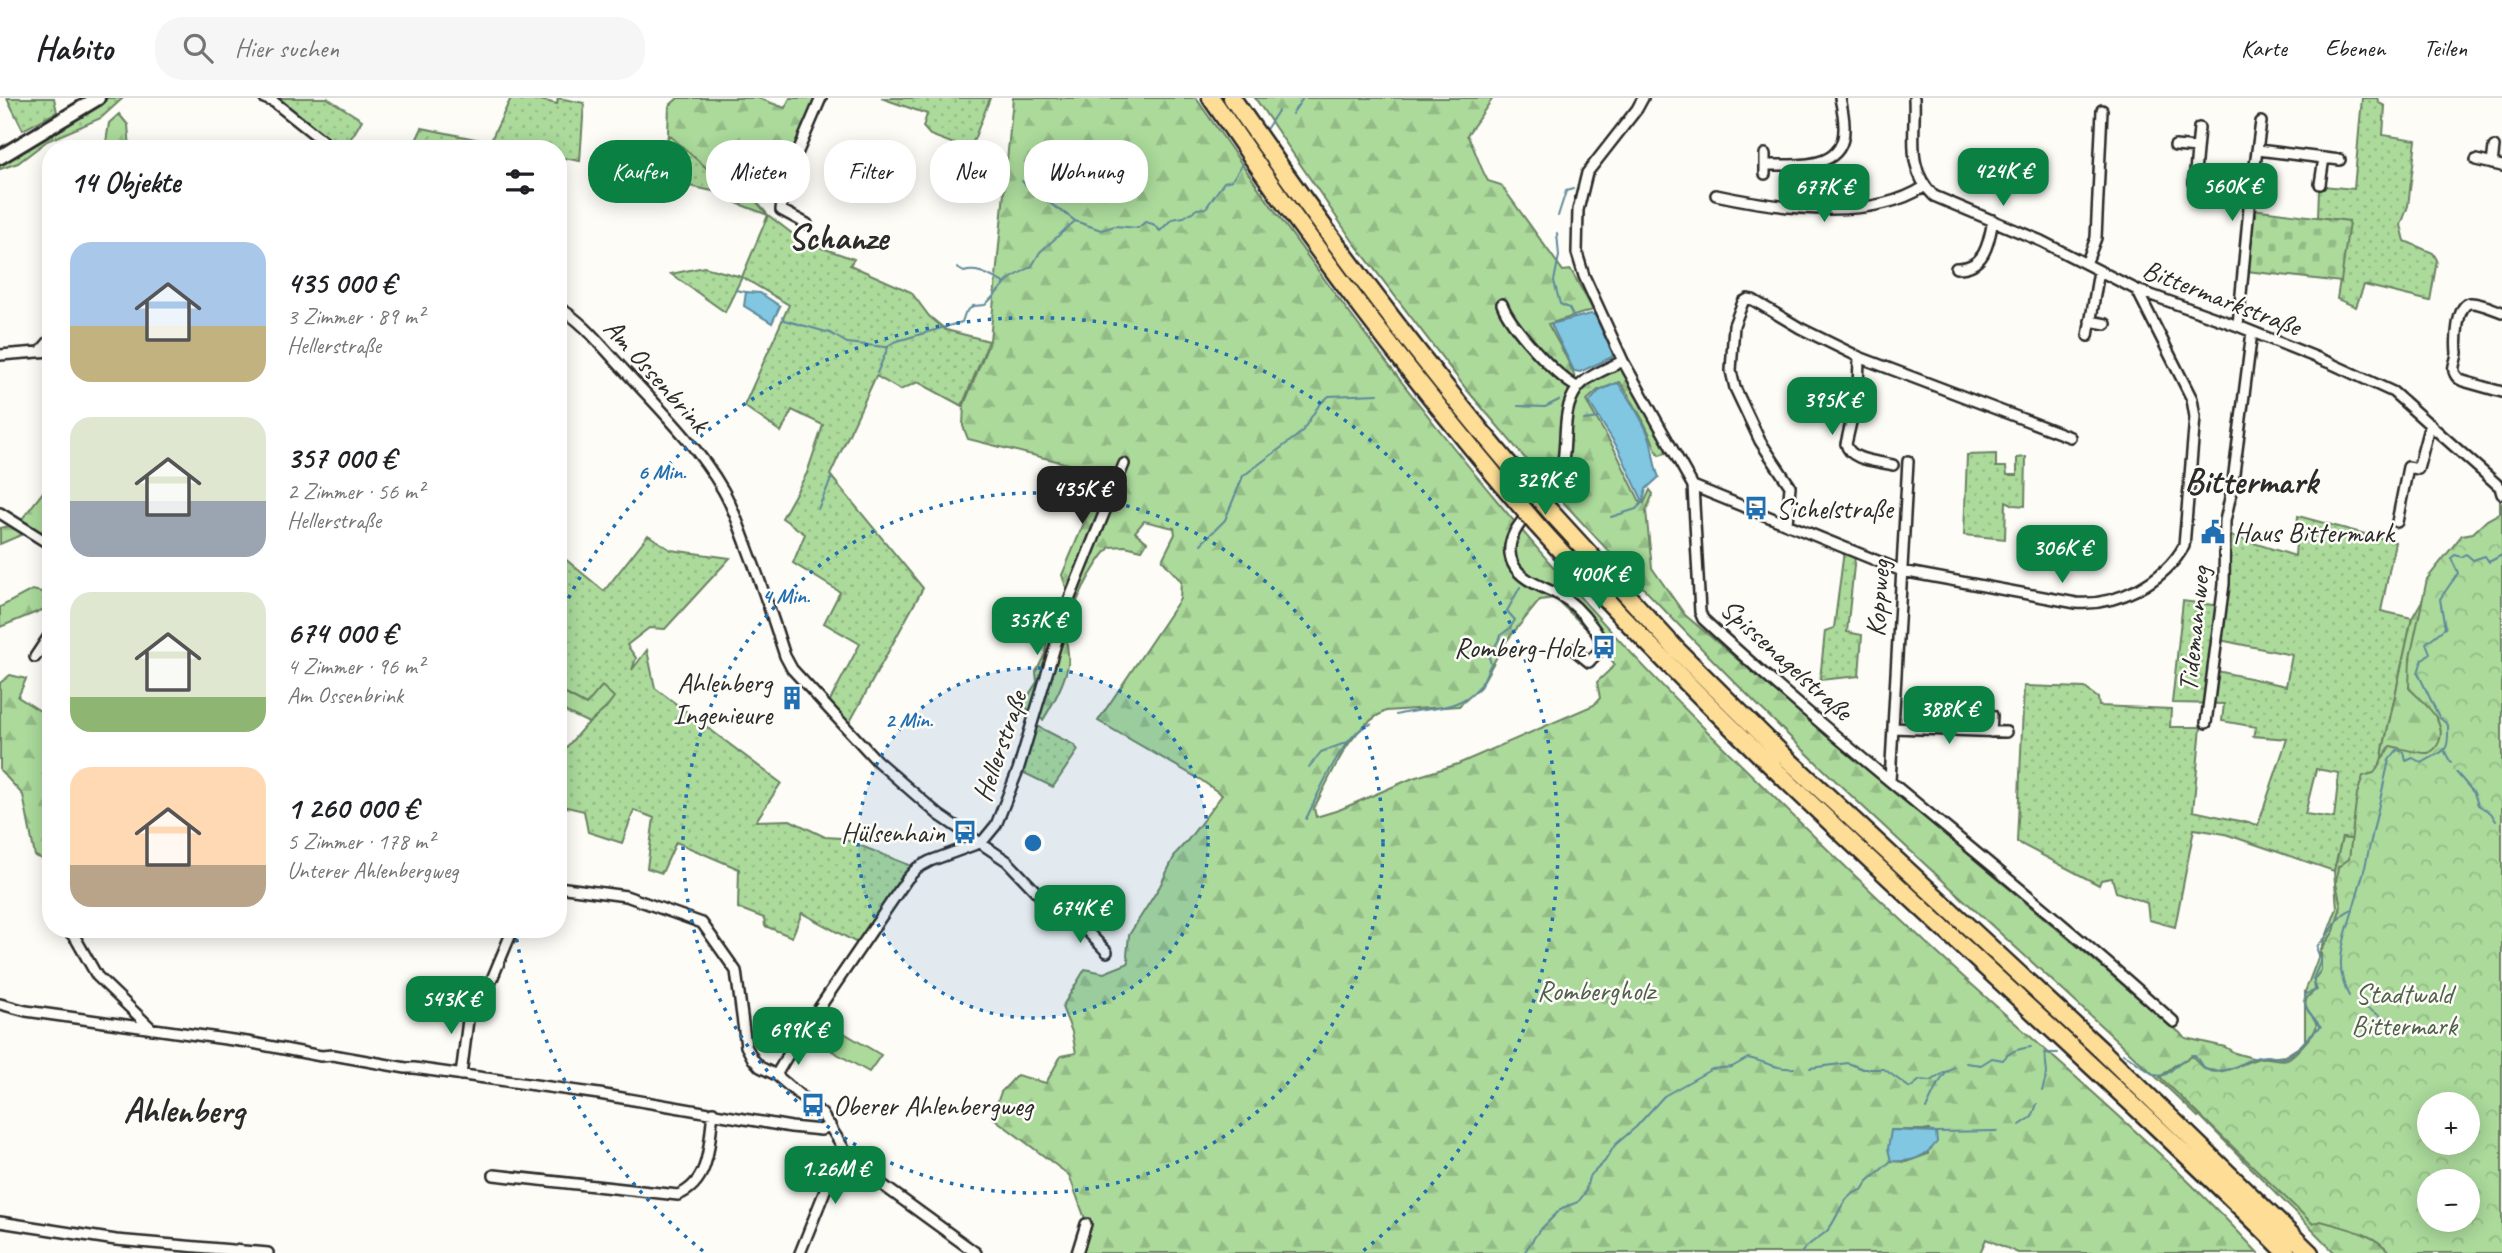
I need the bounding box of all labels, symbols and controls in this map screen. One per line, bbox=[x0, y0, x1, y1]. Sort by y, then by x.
search box bbox=[155, 17, 645, 80]
text: Habito bbox=[35, 27, 113, 69]
icon: search bbox=[179, 29, 217, 67]
text: Hier suchen bbox=[235, 32, 339, 65]
text: Karte bbox=[2241, 33, 2287, 63]
text: Ebenen bbox=[2325, 33, 2385, 63]
text: Teilen bbox=[2423, 33, 2467, 63]
chip: Kaufen bbox=[588, 140, 692, 203]
chip: Mieten bbox=[706, 140, 810, 203]
chip: Filter bbox=[824, 140, 916, 203]
chip: Neu bbox=[930, 140, 1010, 203]
chip: Wohnung bbox=[1024, 140, 1148, 203]
pin: 424K € bbox=[1946, 148, 2060, 208]
text: 424K € bbox=[1974, 156, 2032, 185]
text: 14 Objekte bbox=[70, 163, 180, 201]
icon: filters bbox=[501, 163, 539, 201]
pin: 677K € bbox=[1767, 164, 1881, 224]
pin: 560K € bbox=[2175, 164, 2289, 223]
text: 560K € bbox=[2203, 171, 2261, 200]
text: 677K € bbox=[1795, 172, 1853, 201]
district label: Schanze bbox=[788, 215, 890, 260]
street label: Bittermarkstraße bbox=[2138, 251, 2308, 344]
text: 435 000 € bbox=[287, 264, 396, 302]
icon: home bbox=[126, 270, 210, 354]
text: 3 Zimmer · 89 m² bbox=[287, 302, 424, 331]
street label: Am Ossenbrink bbox=[596, 311, 718, 441]
text: Hellerstraße bbox=[287, 331, 381, 360]
pin: 395K € bbox=[1775, 378, 1889, 437]
text: 395K € bbox=[1803, 385, 1861, 414]
text: 357 000 € bbox=[287, 439, 395, 477]
icon: home bbox=[126, 445, 210, 529]
pin: 329K € bbox=[1488, 458, 1602, 517]
text: 6 Min. bbox=[638, 459, 687, 485]
district label: Bittermark bbox=[2184, 459, 2321, 504]
text: 329K € bbox=[1516, 465, 1574, 494]
pin: 435K € bbox=[1025, 466, 1139, 526]
text: 435K € bbox=[1053, 474, 1111, 503]
text: 2 Zimmer · 56 m² bbox=[287, 477, 424, 506]
place label: Sichelstraße bbox=[1776, 491, 1894, 526]
bus stop icon: Sichelstraße bbox=[1742, 494, 1770, 522]
text: Hellerstraße bbox=[287, 506, 381, 535]
place label: Haus Bittermark bbox=[2233, 515, 2396, 550]
public building icon: Haus Bittermark bbox=[2199, 518, 2227, 546]
pin: 306K € bbox=[2005, 526, 2119, 585]
text: 306K € bbox=[2032, 533, 2092, 562]
pin: 400K € bbox=[1542, 552, 1656, 611]
street label: Koppweg bbox=[1857, 557, 1898, 638]
text: 400K € bbox=[1570, 559, 1628, 588]
street label: Tidemannweg bbox=[2170, 563, 2218, 693]
text: 4 Min. bbox=[762, 583, 811, 609]
street label: Spissenagelstraße bbox=[1713, 591, 1861, 729]
pin: 357K € bbox=[980, 598, 1094, 657]
text: 357K € bbox=[1008, 605, 1066, 634]
text: 674 000 € bbox=[287, 614, 397, 652]
icon: home bbox=[126, 620, 210, 704]
place label: Romberg-Holz bbox=[1454, 630, 1586, 665]
bus stop icon: Romberg-Holz bbox=[1590, 633, 1618, 661]
text: 4 Zimmer · 96 m² bbox=[287, 652, 424, 681]
place label: Ahlenberg Ingenieure bbox=[673, 665, 774, 732]
text: Am Ossenbrink bbox=[287, 681, 403, 710]
building icon: Ahlenberg Ingenieure bbox=[778, 684, 806, 712]
street label: Hellerstraße bbox=[964, 685, 1035, 806]
pin: 388K € bbox=[1892, 686, 2006, 746]
text: 388K € bbox=[1920, 694, 1978, 723]
text: 2 Min. bbox=[885, 707, 934, 733]
text: 1 260 000 € bbox=[287, 789, 417, 827]
icon: home bbox=[126, 795, 210, 879]
place label: Hülsenhain bbox=[841, 815, 945, 850]
bus stop icon: Hülsenhain bbox=[951, 818, 979, 846]
text: 5 Zimmer · 178 m² bbox=[287, 827, 434, 856]
centre of rings bbox=[1021, 831, 1045, 855]
text: Unterer Ahlenbergweg bbox=[287, 856, 458, 885]
pin: 674K € bbox=[1023, 886, 1137, 945]
text: 674K € bbox=[1050, 893, 1110, 922]
park label: Rombergholz bbox=[1537, 973, 1658, 1008]
pin: 543K € bbox=[394, 976, 508, 1036]
park label: Stadtwald Bittermark bbox=[2351, 976, 2458, 1043]
text: 543K € bbox=[422, 984, 480, 1013]
pin: 699K € bbox=[741, 1007, 855, 1067]
text: 699K € bbox=[769, 1015, 827, 1044]
district label: Ahlenberg bbox=[124, 1088, 248, 1133]
place label: Oberer Ahlenbergweg bbox=[833, 1088, 1035, 1123]
bus stop icon: Oberer Ahlenbergweg bbox=[799, 1091, 827, 1119]
map controls bbox=[2417, 1092, 2480, 1232]
button: + bbox=[2417, 1092, 2480, 1155]
pin: 1.26M € bbox=[770, 1146, 900, 1206]
text: 1.26M € bbox=[801, 1154, 869, 1183]
button: − bbox=[2417, 1169, 2480, 1232]

